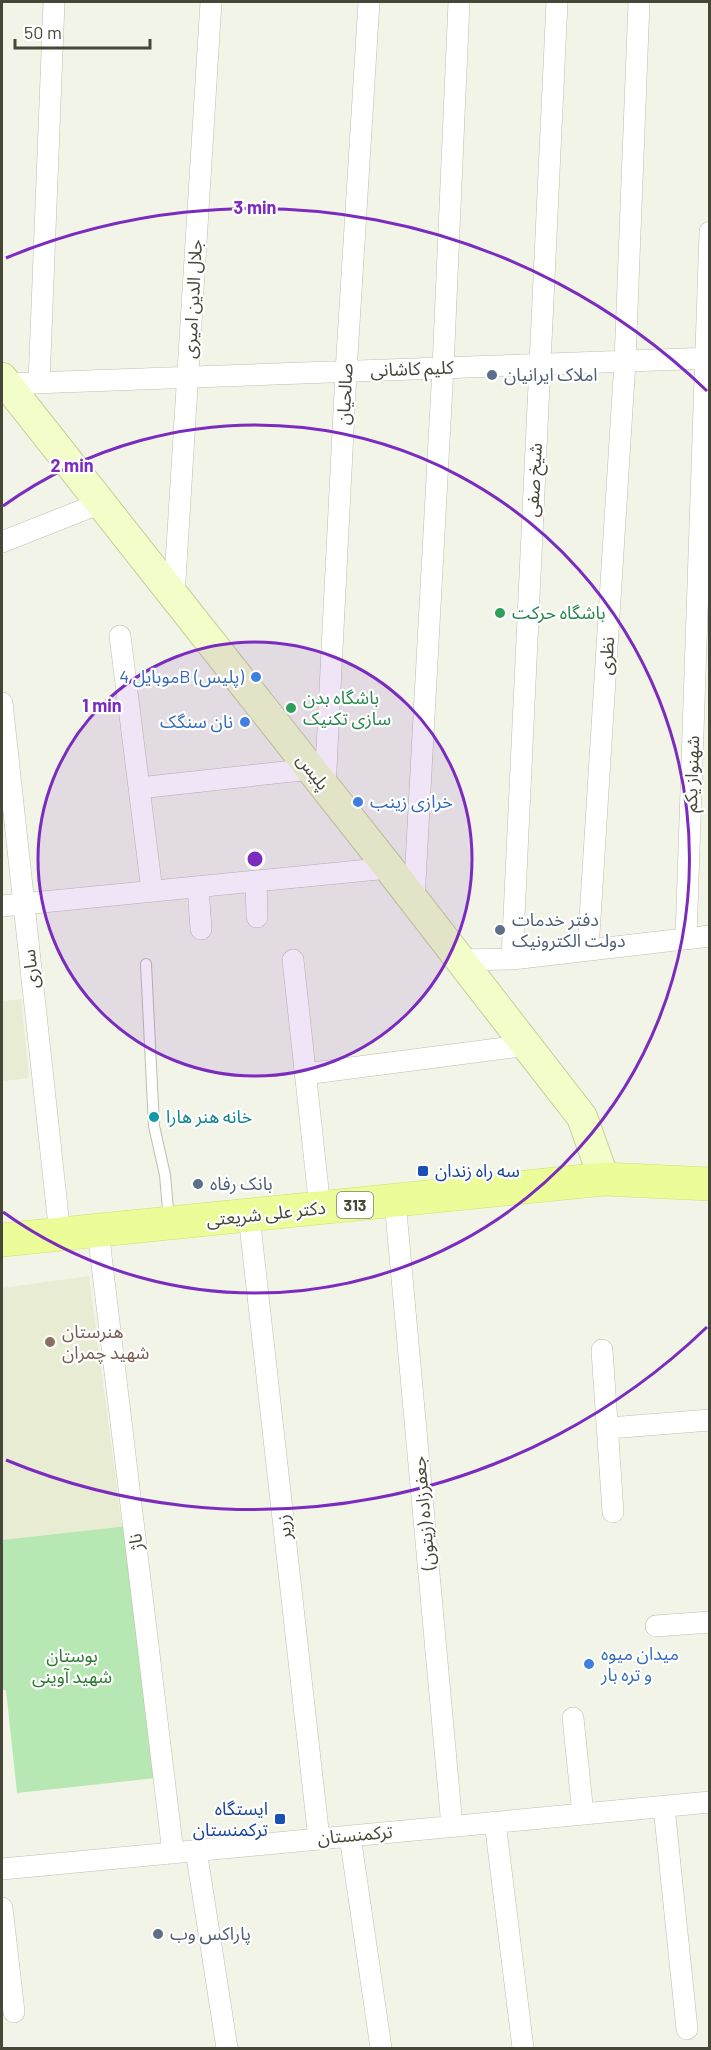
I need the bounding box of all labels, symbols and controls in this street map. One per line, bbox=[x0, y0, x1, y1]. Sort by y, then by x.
scale bar bbox=[15, 12, 150, 50]
text: 50 m bbox=[24, 21, 62, 43]
text: 3 min bbox=[234, 196, 276, 218]
street label: جلال الدین امیری bbox=[178, 239, 207, 359]
street label: کلیم کاشانی bbox=[370, 356, 455, 383]
street label: صالحیان bbox=[331, 362, 358, 425]
place label: املاک ایرانیان bbox=[504, 363, 598, 386]
marker: املاک ایرانیان bbox=[485, 368, 499, 382]
street label: شیخ صفی bbox=[520, 442, 549, 518]
text: 2 min bbox=[50, 454, 94, 476]
place label: باشگاه حرکت bbox=[512, 601, 606, 624]
marker: باشگاه حرکت bbox=[493, 606, 507, 620]
street label: نظری bbox=[594, 636, 619, 676]
place label: موبایل 4B (پلیس) bbox=[119, 665, 244, 688]
marker: موبایل 4B (پلیس) bbox=[249, 670, 263, 684]
place label: باشگاه بدن سازی تکنیک bbox=[303, 686, 391, 730]
text: 1 min bbox=[82, 694, 122, 716]
marker: باشگاه بدن سازی تکنیک bbox=[284, 701, 298, 715]
place label: نان سنگک bbox=[160, 710, 233, 733]
marker: نان سنگک bbox=[238, 715, 252, 729]
street label: شهنواز یکم bbox=[679, 735, 706, 813]
street label: پلیس bbox=[292, 749, 335, 795]
place label: خرازی زینب bbox=[370, 790, 453, 813]
marker: خرازی زینب bbox=[351, 795, 365, 809]
centre of rings bbox=[245, 849, 265, 869]
place label: دفتر خدمات دولت الکترونیک bbox=[512, 908, 626, 952]
marker: دفتر خدمات دولت الکترونیک bbox=[493, 923, 507, 937]
street label: ساری bbox=[17, 948, 44, 990]
place label: خانه هنر هارا bbox=[166, 1105, 252, 1128]
marker: خانه هنر هارا bbox=[147, 1110, 161, 1124]
place label: سه راه زندان bbox=[435, 1159, 520, 1182]
marker: سه راه زندان bbox=[416, 1164, 430, 1178]
place label: بانک رفاه bbox=[210, 1172, 273, 1195]
marker: بانک رفاه bbox=[191, 1177, 205, 1191]
road number: 313 bbox=[337, 1192, 373, 1218]
street label: دکتر علی شریعتی bbox=[205, 1196, 327, 1231]
place label: هنرستان شهید چمران bbox=[62, 1320, 149, 1364]
marker: هنرستان شهید چمران bbox=[43, 1335, 57, 1349]
street label: جعفرزاده (زیتون) bbox=[407, 1455, 440, 1572]
street label: زریر bbox=[271, 1513, 296, 1542]
street label: ناژ bbox=[123, 1532, 148, 1553]
place label: میدان میوه و تره بار bbox=[600, 1642, 679, 1686]
park label: بوستان شهید آوینی bbox=[32, 1644, 112, 1688]
marker: میدان میوه و تره بار bbox=[582, 1657, 596, 1671]
place label: ایستگاه ترکمنستان bbox=[193, 1797, 268, 1841]
marker: ایستگاه ترکمنستان bbox=[273, 1812, 287, 1826]
street label: ترکمنستان bbox=[316, 1820, 394, 1849]
place label: پاراکس وب bbox=[170, 1922, 251, 1945]
marker: پاراکس وب bbox=[151, 1927, 165, 1941]

